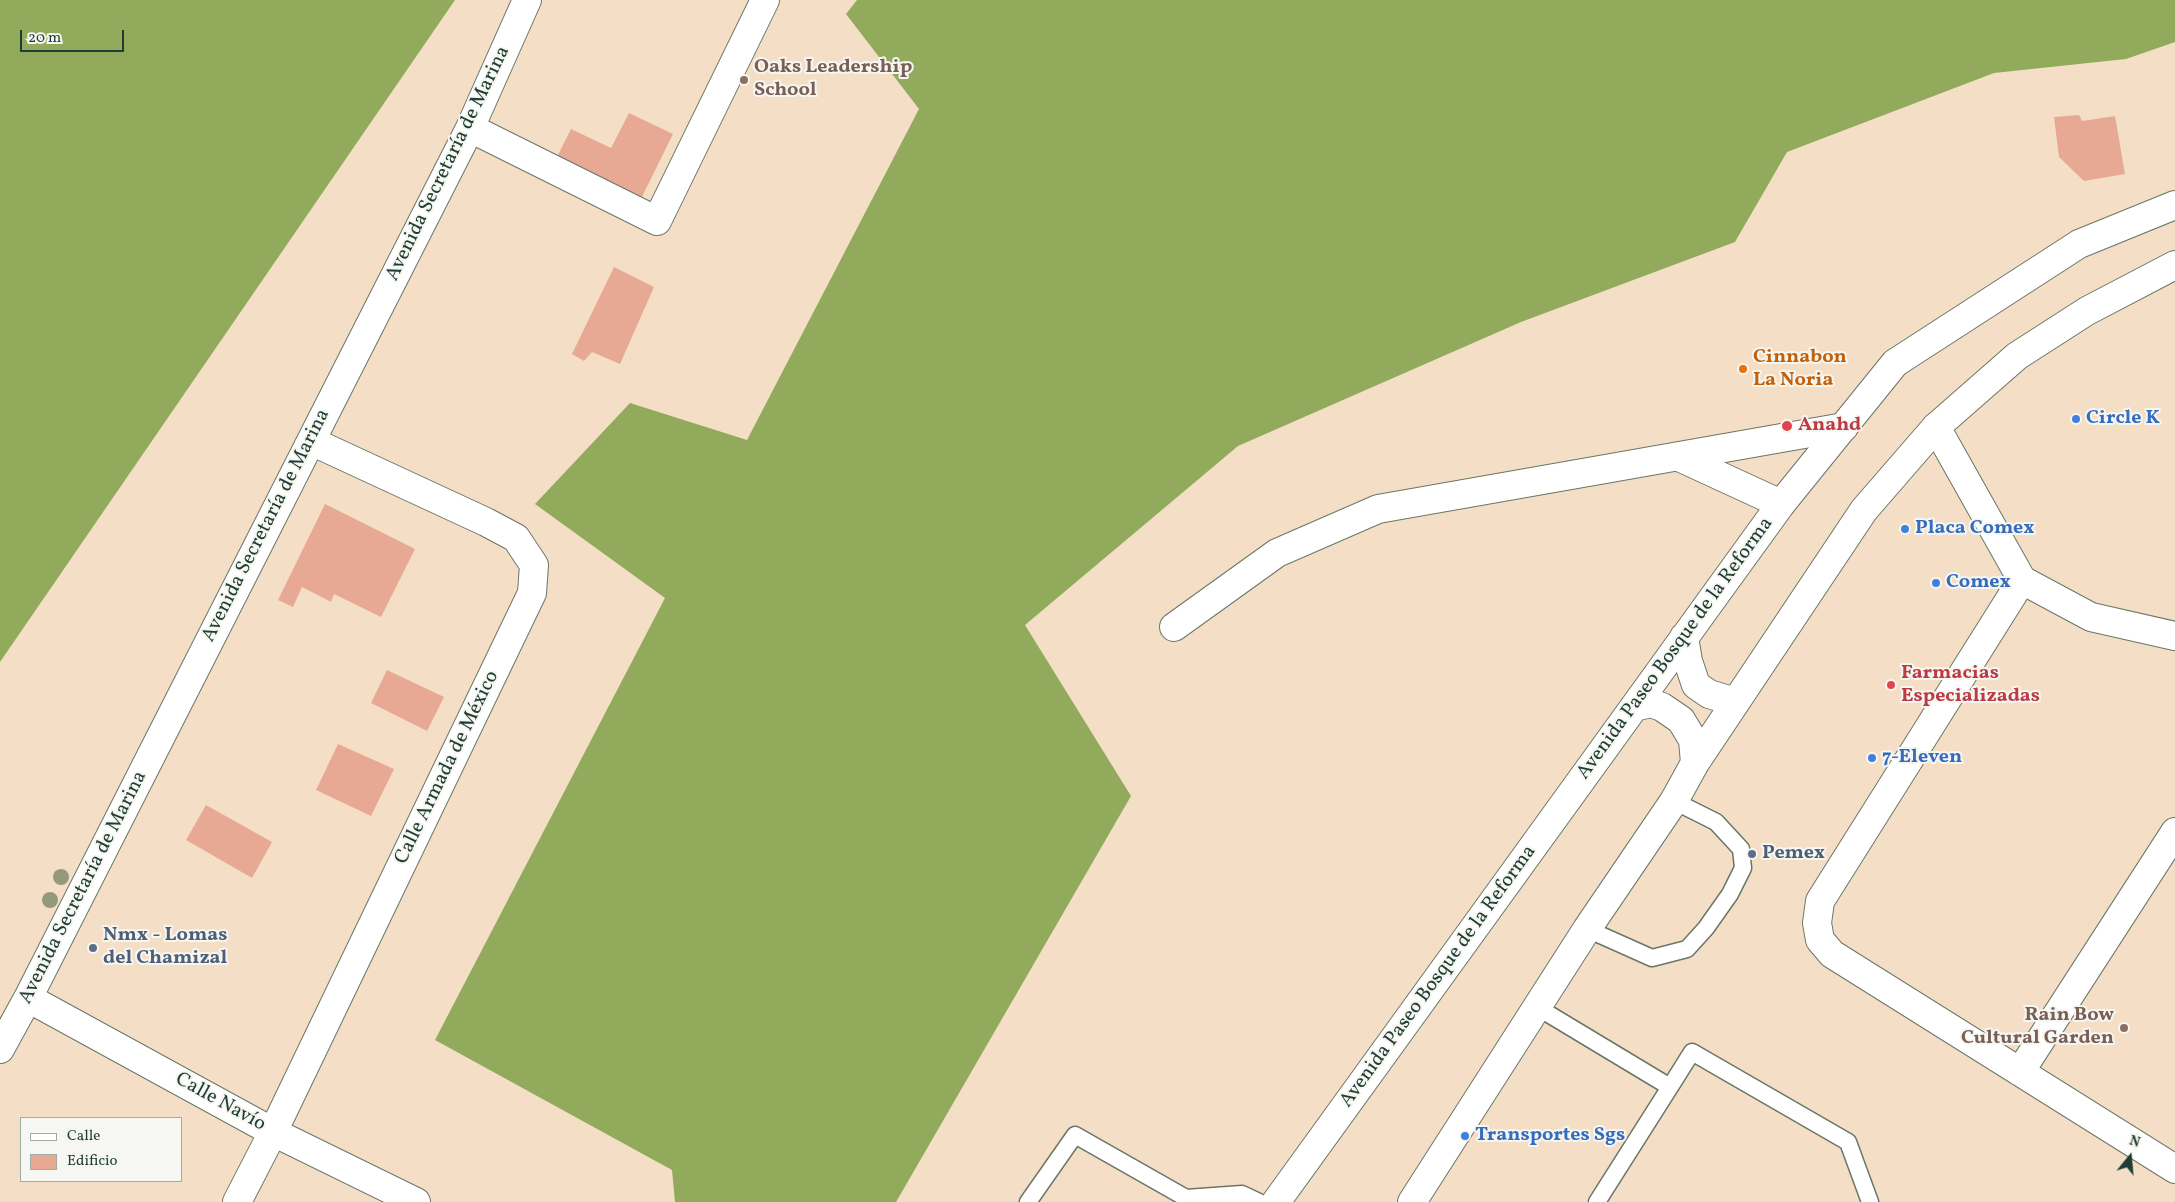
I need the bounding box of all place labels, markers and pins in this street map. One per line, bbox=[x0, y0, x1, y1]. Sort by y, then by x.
place label: Oaks Leadership School bbox=[754, 56, 912, 103]
marker: Oaks Leadership School bbox=[738, 74, 750, 86]
place label: Cinnabon La Noria bbox=[1753, 346, 1847, 393]
marker: Cinnabon La Noria bbox=[1737, 363, 1749, 375]
place label: Circle K bbox=[2086, 407, 2160, 431]
marker: Circle K bbox=[2070, 413, 2082, 425]
place label: Anahd bbox=[1798, 414, 1861, 438]
marker: Anahd bbox=[1780, 419, 1794, 433]
place label: Placa Comex bbox=[1915, 517, 2035, 541]
marker: Placa Comex bbox=[1899, 523, 1911, 535]
place label: Comex bbox=[1946, 571, 2011, 595]
marker: Comex bbox=[1930, 577, 1942, 589]
place label: Farmacias Especializadas bbox=[1901, 662, 2040, 709]
marker: Farmacias Especializadas bbox=[1885, 679, 1897, 691]
place label: 7-Eleven bbox=[1882, 746, 1962, 770]
marker: 7-Eleven bbox=[1866, 752, 1878, 764]
place label: Pemex bbox=[1762, 842, 1825, 866]
marker: Pemex bbox=[1746, 848, 1758, 860]
place label: Nmx - Lomas del Chamizal bbox=[103, 924, 227, 971]
marker: Nmx - Lomas del Chamizal bbox=[87, 942, 99, 954]
place label: Rain Bow Cultural Garden bbox=[1961, 1004, 2114, 1051]
marker: Rain Bow Cultural Garden bbox=[2118, 1022, 2130, 1034]
place label: Transportes Sgs bbox=[1475, 1124, 1625, 1148]
marker: Transportes Sgs bbox=[1459, 1130, 1471, 1142]

